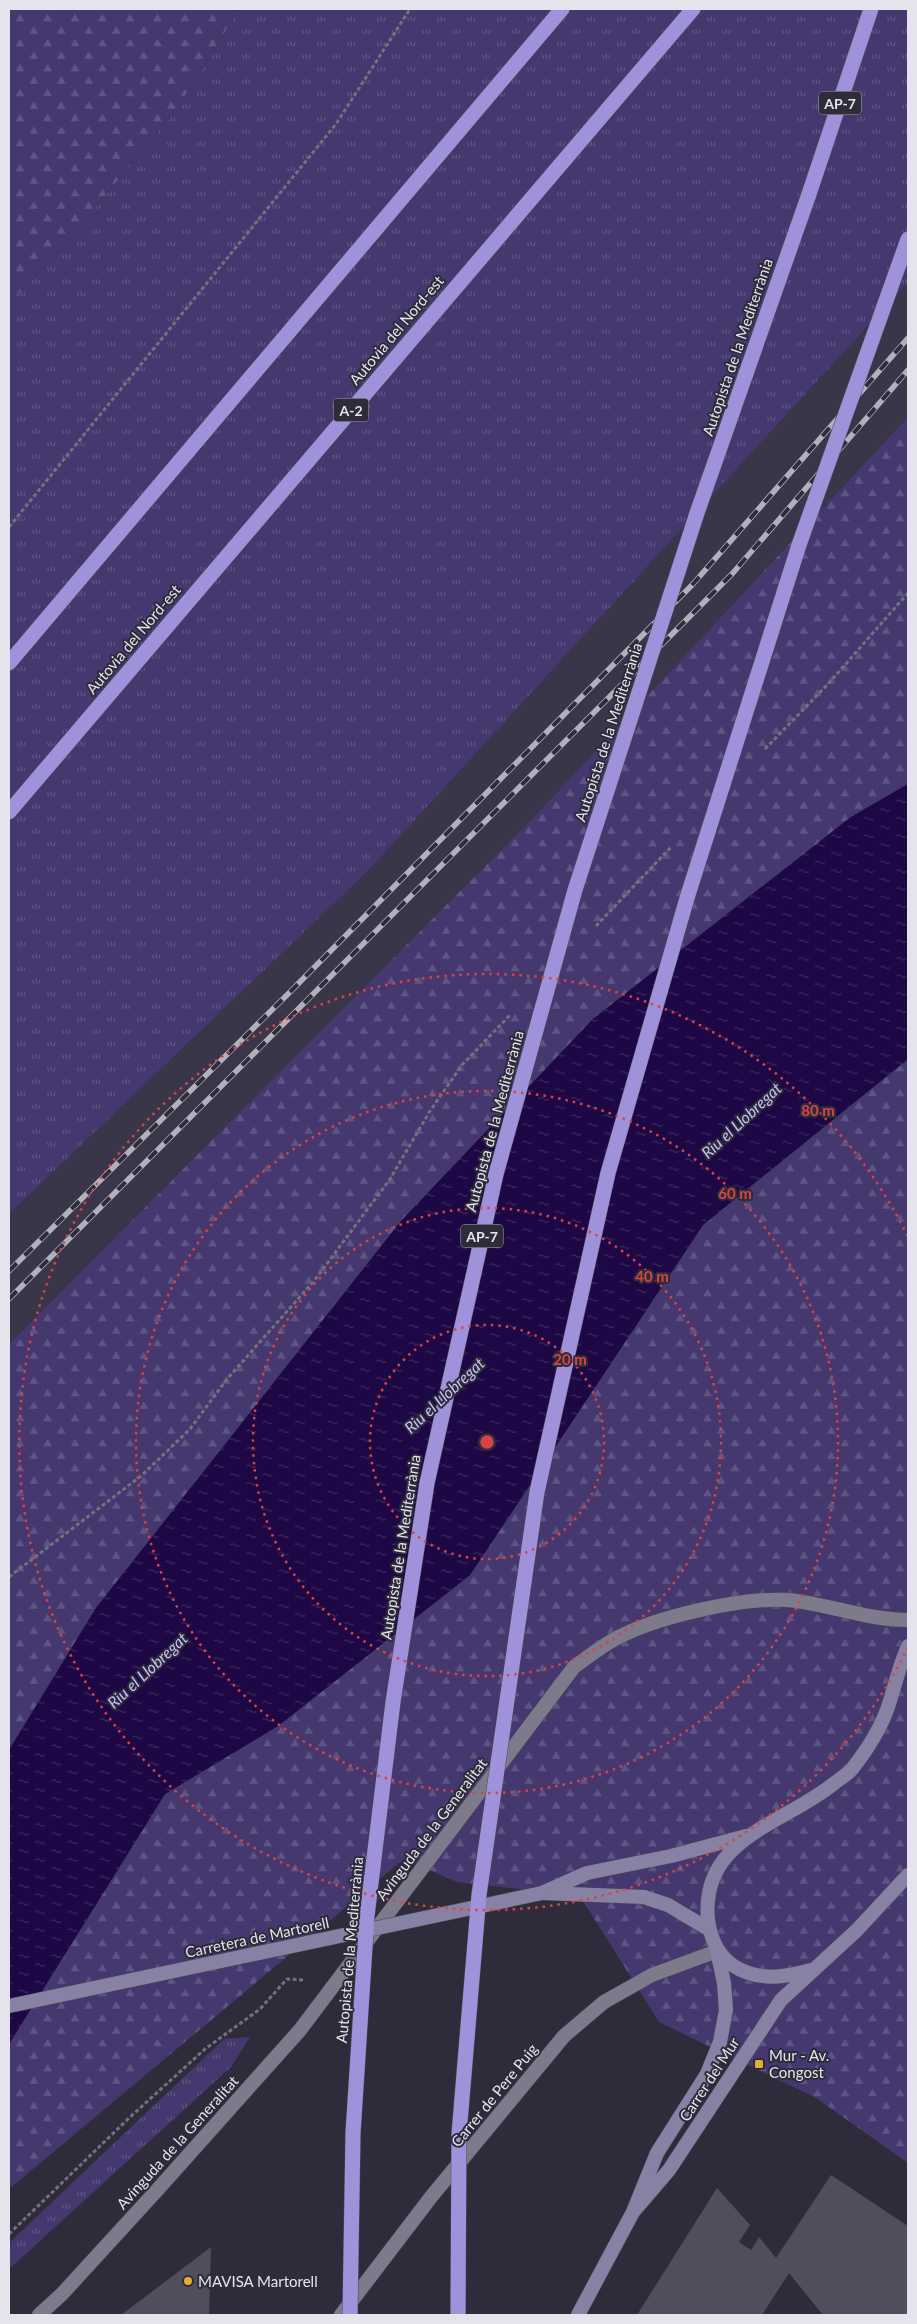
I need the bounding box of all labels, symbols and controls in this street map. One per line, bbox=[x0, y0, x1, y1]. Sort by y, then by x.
road number: AP-7 bbox=[819, 92, 861, 115]
street label: Autopista de la Mediterrània bbox=[698, 256, 776, 438]
street label: Autovia del Nord-est bbox=[345, 271, 447, 388]
road number: A-2 bbox=[334, 398, 368, 422]
street label: Autovia del Nord-est bbox=[82, 580, 184, 697]
street label: Autopista de la Mediterrània bbox=[571, 640, 645, 824]
street label: Autopista de la Mediterrània bbox=[461, 1028, 527, 1214]
water label: Riu el Llobregat bbox=[697, 1078, 785, 1162]
text: 80 m bbox=[801, 1101, 835, 1119]
text: 60 m bbox=[718, 1184, 752, 1202]
road number: AP-7 bbox=[461, 1224, 503, 1248]
text: 40 m bbox=[635, 1267, 669, 1285]
text: 20 m bbox=[553, 1350, 587, 1368]
water label: Riu el Llobregat bbox=[400, 1353, 488, 1437]
centre of rings bbox=[478, 1433, 496, 1451]
street label: Autopista de la Mediterrània bbox=[376, 1453, 424, 1641]
water label: Riu el Llobregat bbox=[103, 1628, 191, 1712]
street label: Avinguda de la Generalitat bbox=[372, 1754, 491, 1904]
street label: Autopista de la Mediterrània bbox=[332, 1856, 366, 2044]
street label: Carretera de Martorell bbox=[183, 1913, 331, 1961]
street label: Carrer del Mur bbox=[675, 2033, 743, 2124]
street label: Carrer de Pere Puig bbox=[447, 2040, 541, 2150]
place label: Mur - Av. Congost bbox=[769, 2046, 829, 2081]
marker: Mur - Av. Congost bbox=[753, 2058, 765, 2070]
street label: Avinguda de la Generalitat bbox=[112, 2071, 242, 2212]
place label: MAVISA Martorell bbox=[198, 2272, 318, 2290]
marker: MAVISA Martorell bbox=[182, 2275, 194, 2287]

